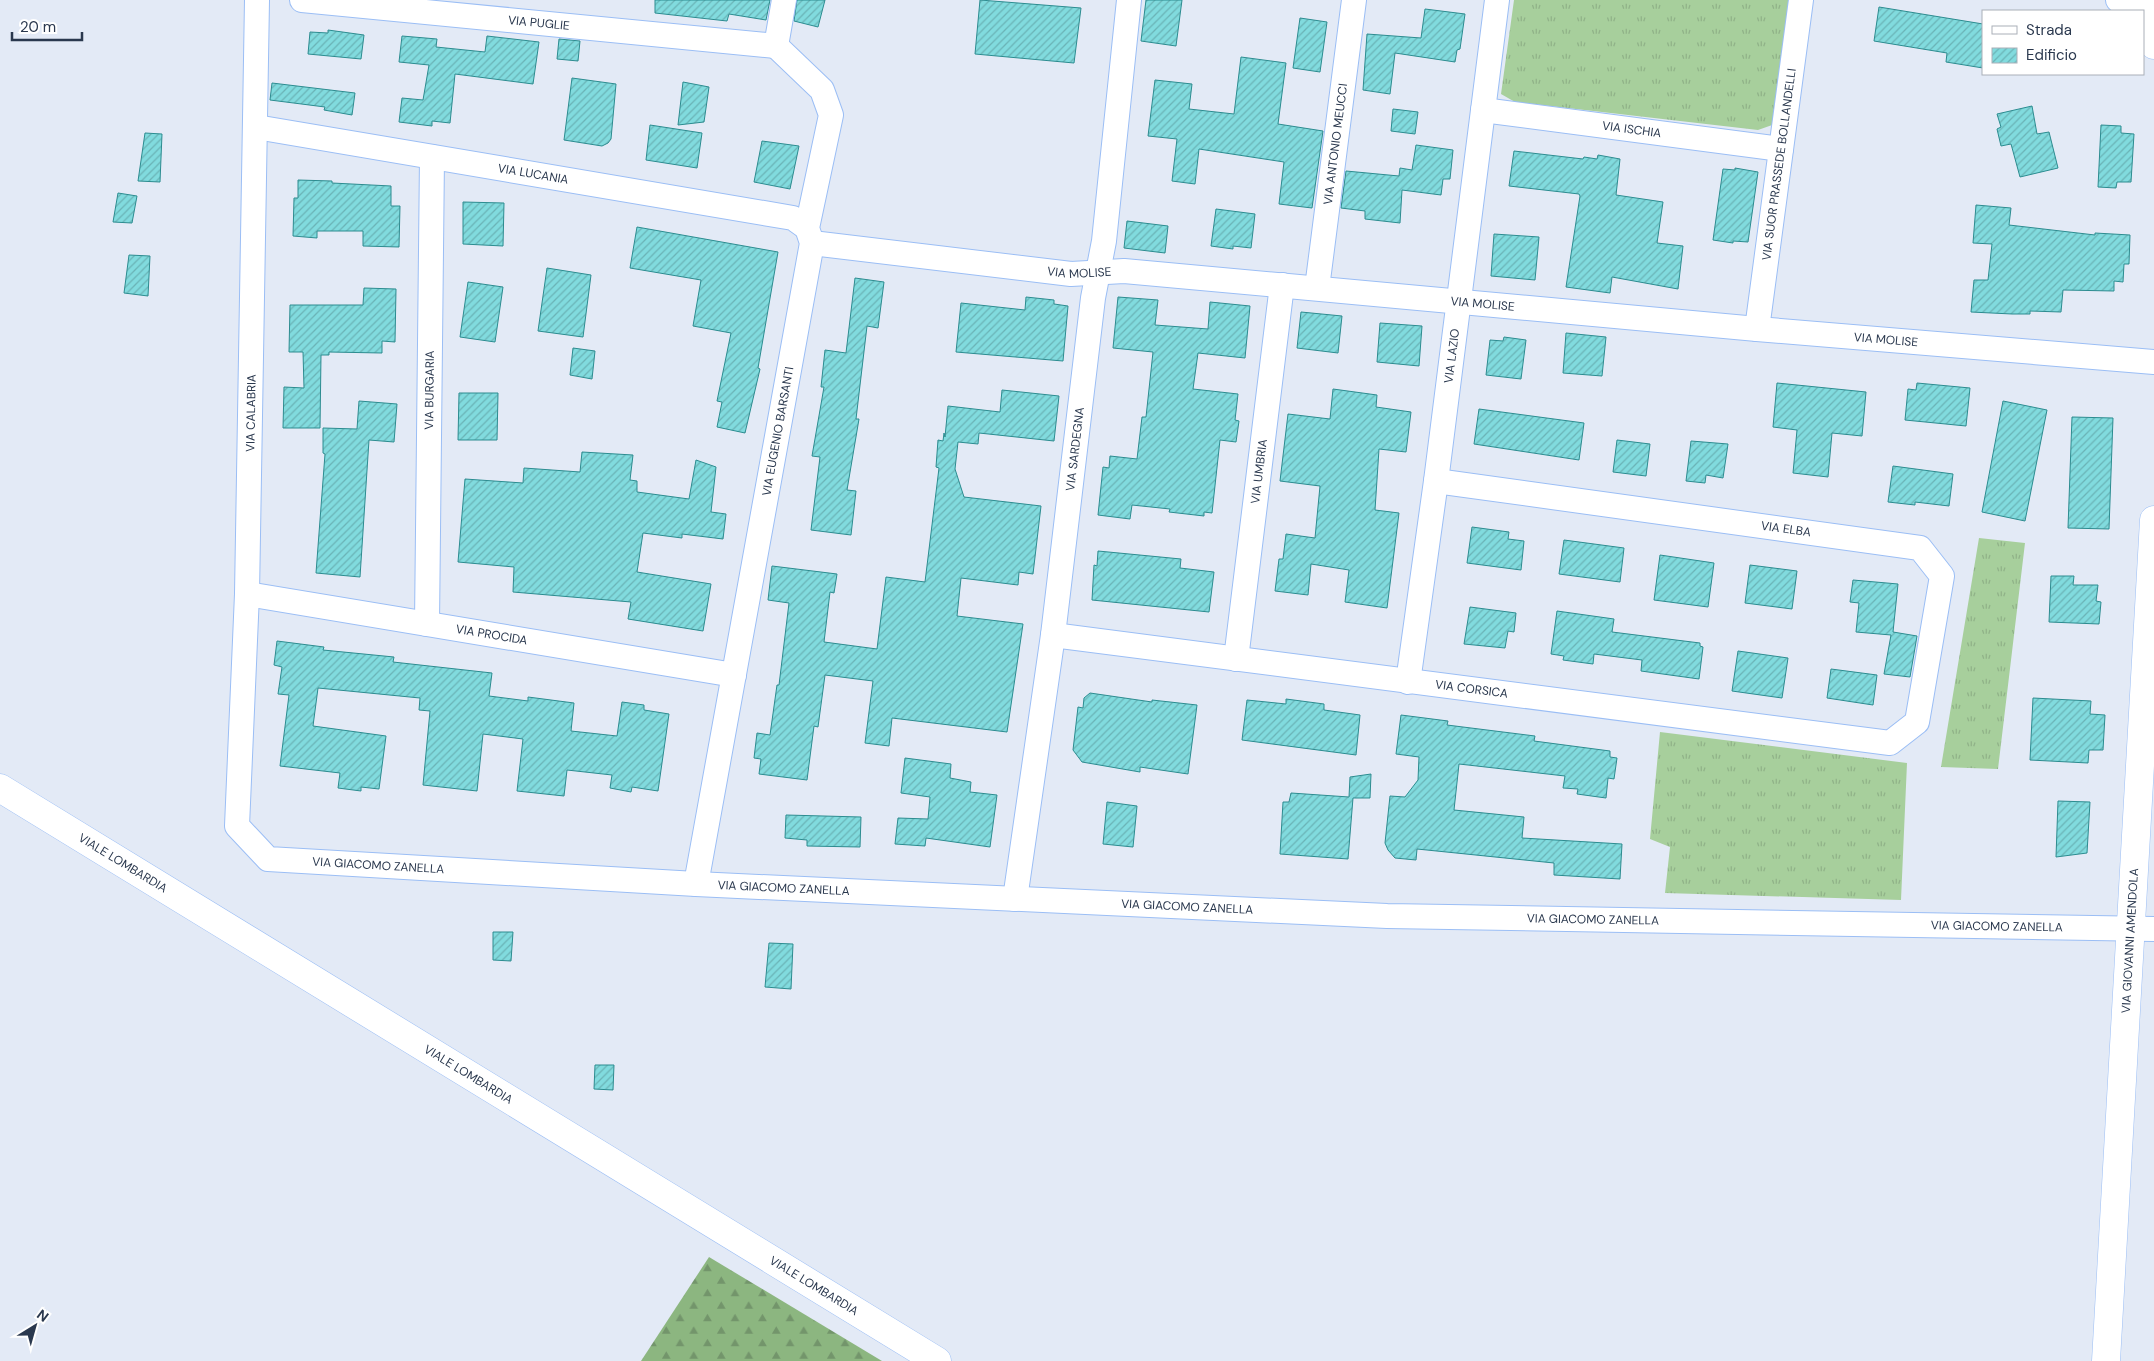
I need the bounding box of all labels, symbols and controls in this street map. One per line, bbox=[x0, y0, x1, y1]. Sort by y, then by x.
scale bar bbox=[12, 10, 82, 42]
legend bbox=[1982, 10, 2144, 75]
street label: VIA PUGLIE bbox=[507, 12, 571, 34]
text: 20 m bbox=[20, 17, 56, 37]
text: Strada bbox=[2026, 20, 2072, 40]
text: Edificio bbox=[2026, 45, 2077, 65]
street label: VIA SUOR PRASSEDE BOLLANDELLI bbox=[1758, 67, 1800, 261]
street label: VIA ANTONIO MEUCCI bbox=[1320, 83, 1351, 206]
street label: VIA ISCHIA bbox=[1601, 118, 1662, 141]
street label: VIA LUCANIA bbox=[497, 160, 570, 188]
street label: VIA MOLISE bbox=[1046, 263, 1112, 282]
street label: VIA MOLISE bbox=[1450, 293, 1516, 315]
street label: VIA LAZIO bbox=[1440, 328, 1463, 384]
street label: VIA MOLISE bbox=[1853, 329, 1919, 350]
street label: VIA BURGARIA bbox=[421, 350, 438, 430]
street label: VIA EUGENIO BARSANTI bbox=[758, 365, 797, 497]
street label: VIA CALABRIA bbox=[242, 374, 260, 452]
street label: VIA SARDEGNA bbox=[1062, 406, 1088, 492]
street label: VIA UMBRIA bbox=[1247, 438, 1271, 505]
street label: VIA ELBA bbox=[1760, 518, 1812, 540]
street label: VIA PROCIDA bbox=[455, 621, 529, 649]
street label: VIA CORSICA bbox=[1434, 676, 1509, 702]
street label: VIALE LOMBARDIA bbox=[75, 830, 170, 896]
street label: VIA GIACOMO ZANELLA bbox=[312, 854, 445, 877]
street label: VIA GIOVANNI AMENDOLA bbox=[2118, 868, 2142, 1014]
street label: VIA GIACOMO ZANELLA bbox=[717, 877, 850, 899]
street label: VIA GIACOMO ZANELLA bbox=[1121, 896, 1254, 918]
street label: VIA GIACOMO ZANELLA bbox=[1527, 910, 1659, 929]
street label: VIA GIACOMO ZANELLA bbox=[1931, 917, 2063, 935]
street label: VIALE LOMBARDIA bbox=[421, 1041, 516, 1108]
street label: VIALE LOMBARDIA bbox=[766, 1252, 861, 1319]
north arrow bbox=[10, 1301, 60, 1351]
text: N bbox=[33, 1305, 52, 1326]

